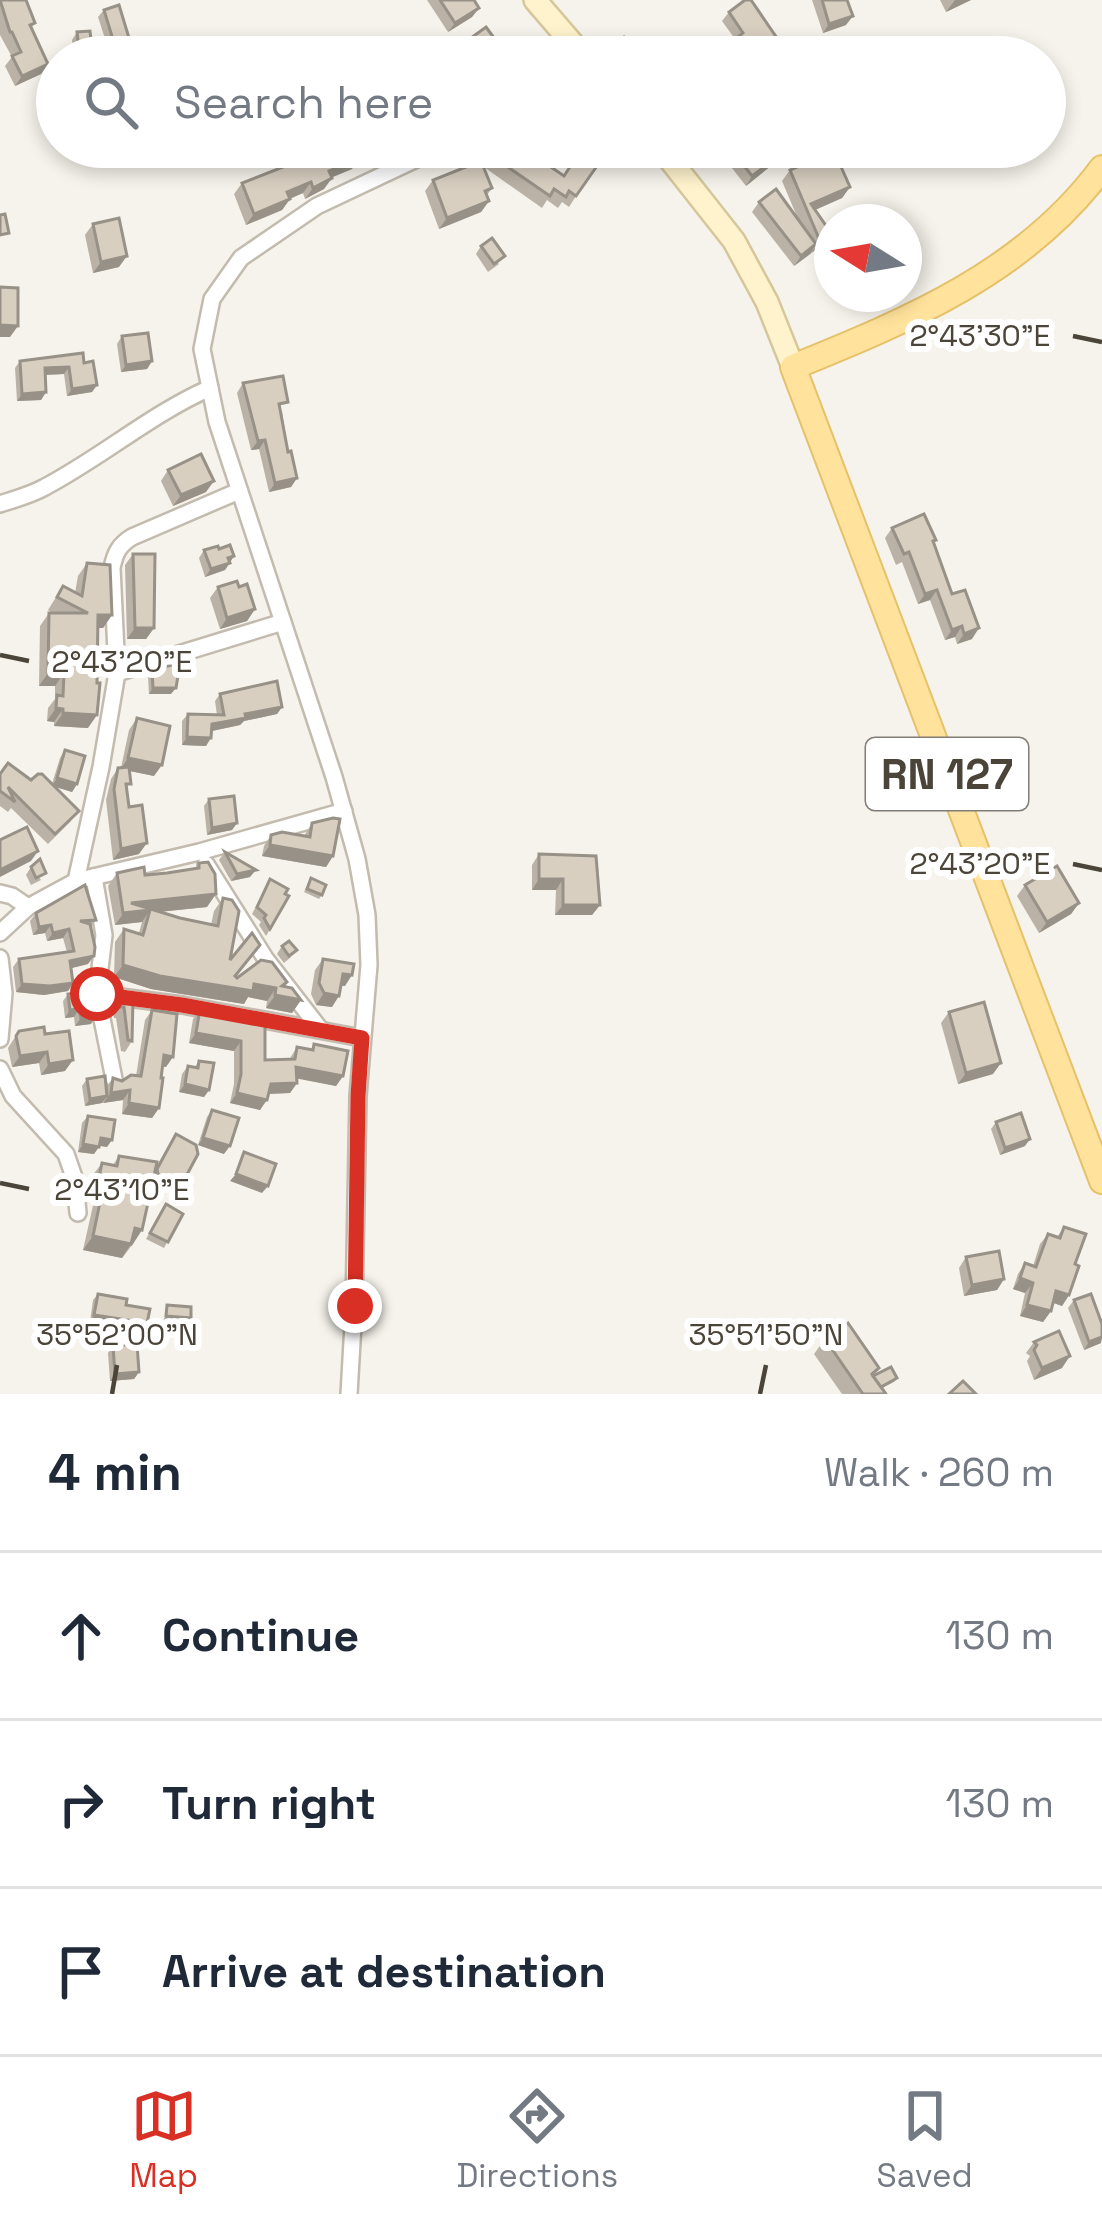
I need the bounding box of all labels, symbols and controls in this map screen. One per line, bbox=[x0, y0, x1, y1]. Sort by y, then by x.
search box bbox=[36, 36, 1066, 168]
icon: search bbox=[78, 69, 144, 135]
text: Search here bbox=[174, 74, 433, 131]
north arrow bbox=[814, 204, 922, 312]
text: 2°43'30"E bbox=[910, 316, 1050, 355]
text: 2°43'20"E bbox=[52, 642, 192, 681]
road number: RN 127 bbox=[866, 738, 1028, 810]
text: 2°43'20"E bbox=[910, 844, 1050, 883]
route start bbox=[70, 967, 124, 1021]
text: 2°43'10"E bbox=[54, 1170, 190, 1209]
route end bbox=[328, 1279, 382, 1333]
text: 35°52'00"N bbox=[36, 1315, 198, 1354]
text: 35°51'50"N bbox=[689, 1315, 844, 1354]
text: 4 min bbox=[48, 1440, 182, 1505]
text: Walk · 260 m bbox=[824, 1448, 1054, 1497]
icon: ahead bbox=[48, 1603, 114, 1669]
text: Continue bbox=[162, 1607, 359, 1664]
text: 130 m bbox=[946, 1611, 1054, 1660]
icon: right bbox=[48, 1771, 114, 1837]
text: Turn right bbox=[162, 1775, 376, 1832]
text: 130 m bbox=[946, 1779, 1054, 1828]
icon: arrive bbox=[48, 1939, 114, 2005]
text: Arrive at destination bbox=[162, 1943, 606, 2000]
tab: Map bbox=[129, 2083, 198, 2197]
tab: Directions bbox=[456, 2083, 618, 2197]
tab: Saved bbox=[877, 2083, 973, 2197]

